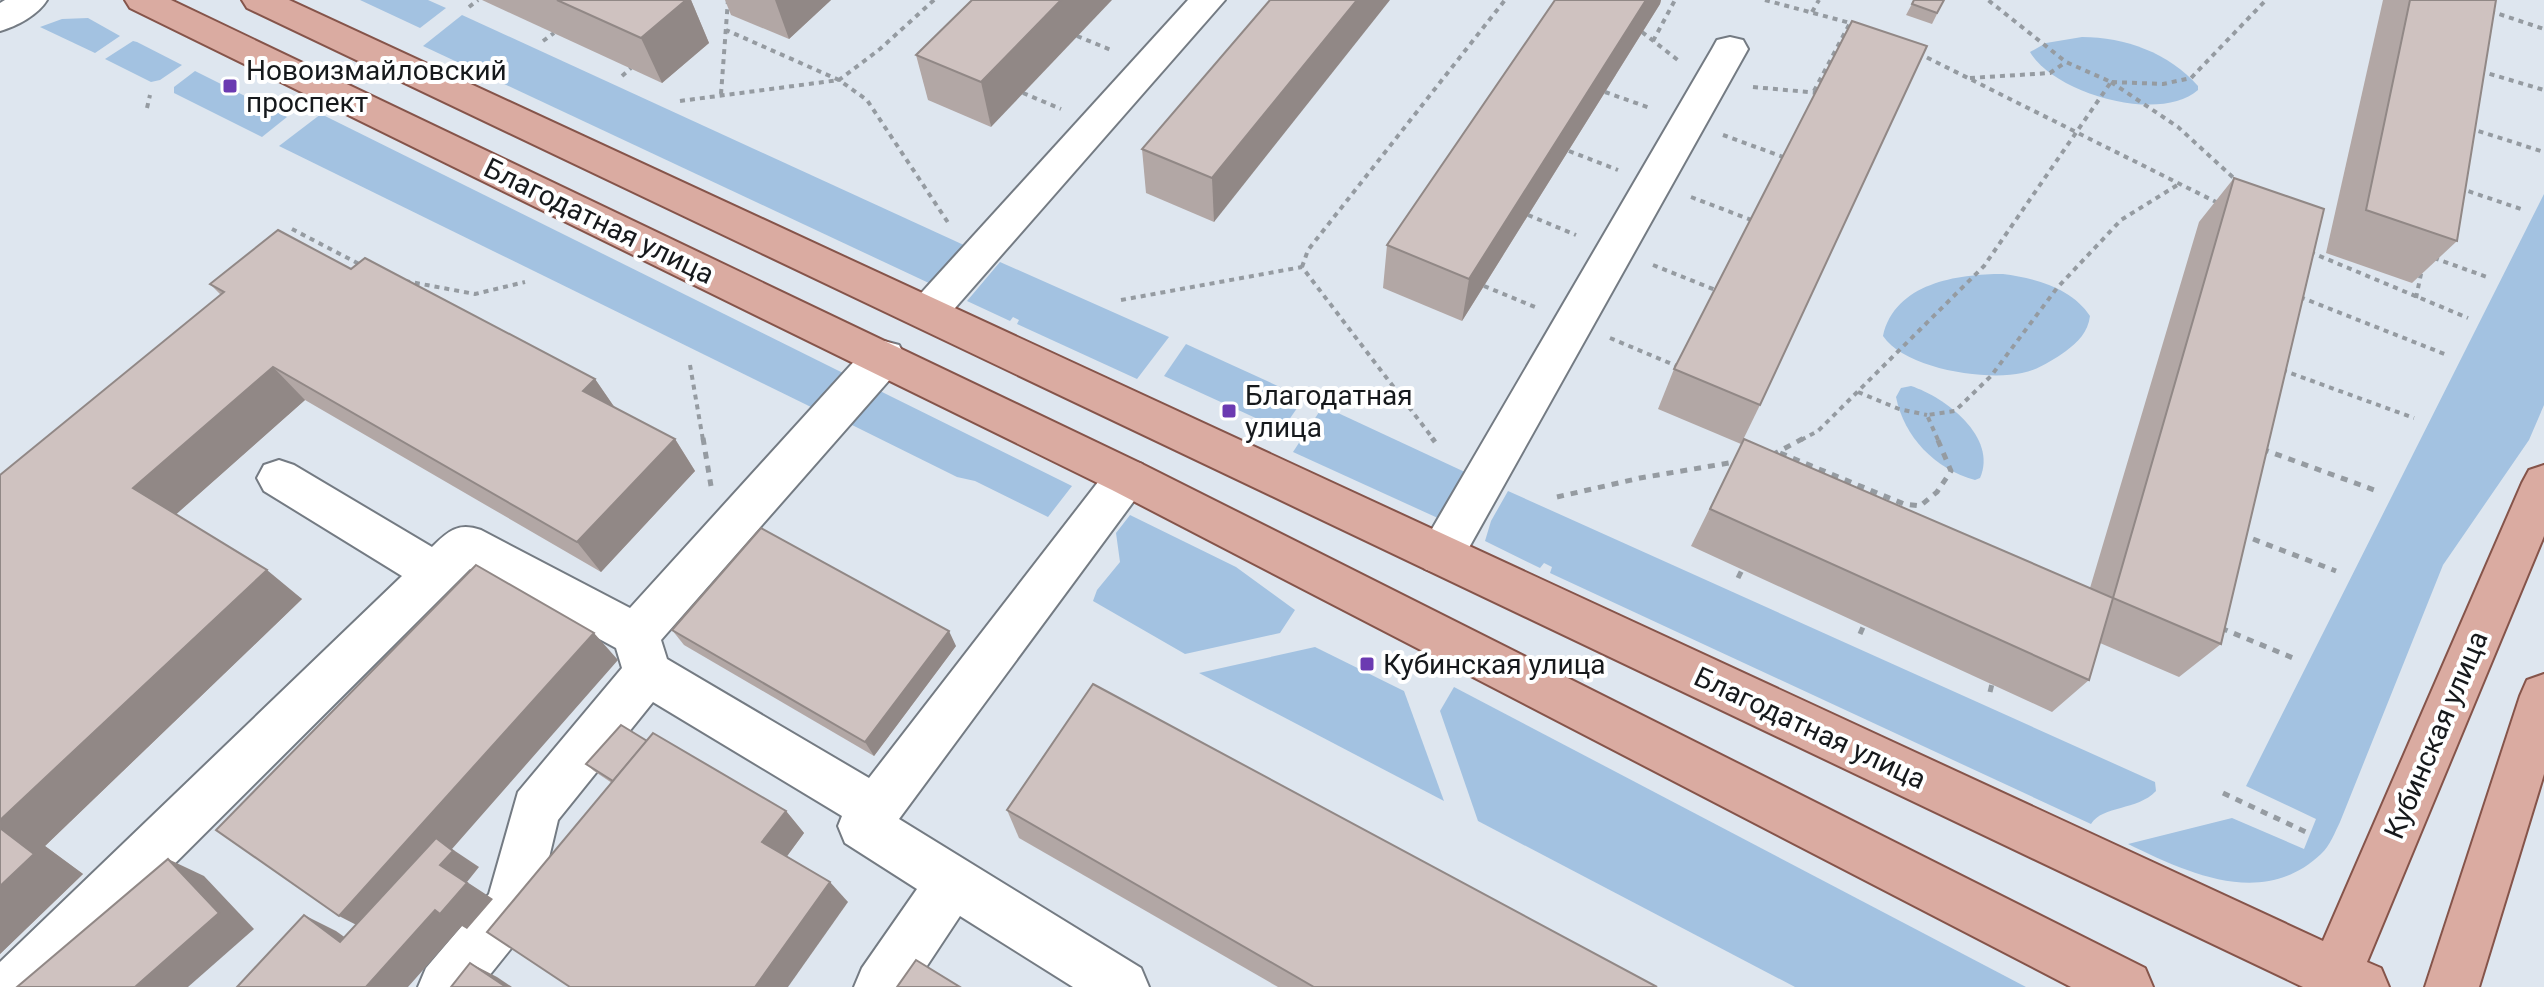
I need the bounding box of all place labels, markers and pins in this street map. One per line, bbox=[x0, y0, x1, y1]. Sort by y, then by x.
place label: Новоизмайловский проспект bbox=[246, 54, 507, 119]
marker: Новоизмайловский проспект bbox=[221, 77, 239, 95]
place label: Благодатная улица bbox=[1245, 379, 1413, 444]
marker: Благодатная улица bbox=[1220, 402, 1238, 420]
place label: Кубинская улица bbox=[1383, 648, 1605, 681]
marker: Кубинская улица bbox=[1358, 655, 1376, 673]

